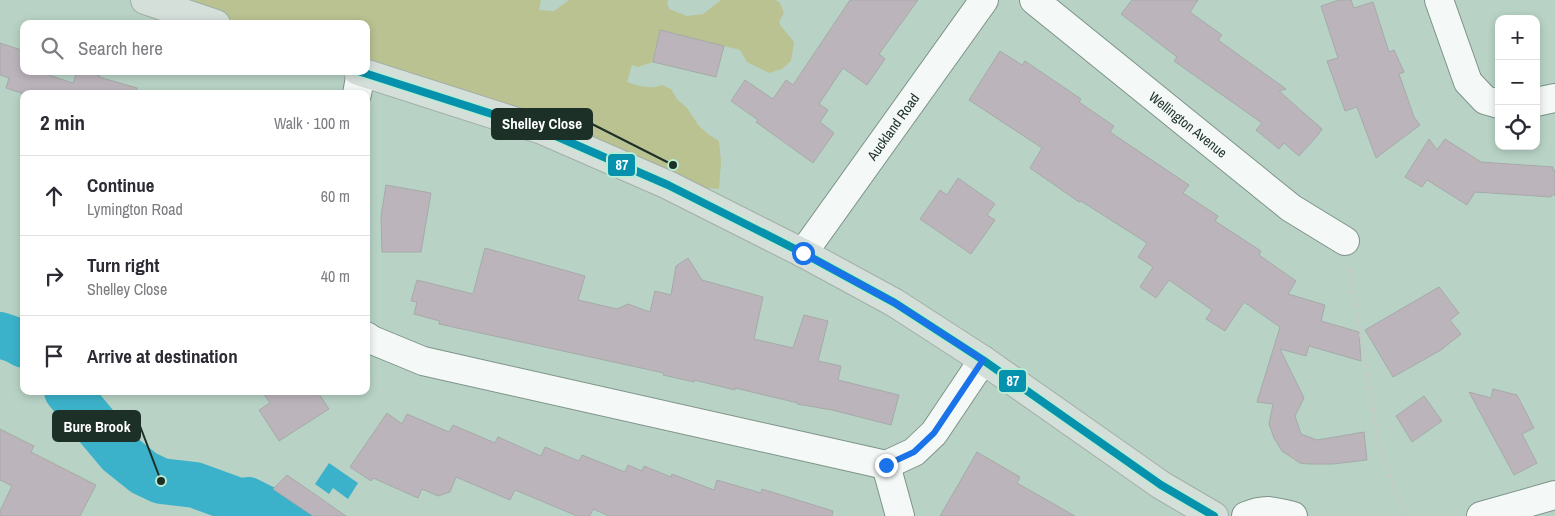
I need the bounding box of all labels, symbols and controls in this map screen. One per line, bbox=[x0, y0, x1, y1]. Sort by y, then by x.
map controls bbox=[1495, 15, 1540, 150]
button: + bbox=[1495, 15, 1540, 60]
search box bbox=[20, 20, 370, 75]
icon: search bbox=[38, 34, 66, 62]
text: Search here bbox=[78, 35, 163, 61]
button: − bbox=[1495, 60, 1540, 105]
street label: Wellington Avenue bbox=[1145, 88, 1231, 162]
street label: Auckland Road bbox=[863, 90, 923, 165]
button: locate bbox=[1495, 105, 1540, 150]
text: 2 min bbox=[40, 108, 85, 137]
callout: Shelley Close bbox=[492, 109, 592, 139]
text: Walk · 100 m bbox=[274, 112, 350, 134]
text: Shelley Close bbox=[502, 113, 582, 134]
line badge: 87 bbox=[607, 153, 636, 177]
text: 87 bbox=[616, 156, 629, 174]
text: Continue bbox=[87, 172, 155, 198]
icon: ahead bbox=[40, 182, 68, 210]
text: 60 m bbox=[321, 185, 350, 207]
text: Lymington Road bbox=[87, 198, 183, 220]
route start bbox=[792, 242, 815, 265]
text: Turn right bbox=[87, 252, 159, 278]
icon: right bbox=[40, 262, 68, 290]
text: 40 m bbox=[321, 265, 350, 287]
text: Shelley Close bbox=[87, 278, 167, 300]
icon: arrive bbox=[40, 342, 68, 370]
text: Arrive at destination bbox=[87, 343, 238, 369]
line badge: 87 bbox=[998, 369, 1027, 393]
text: 87 bbox=[1007, 372, 1020, 390]
callout: Bure Brook bbox=[53, 411, 140, 441]
text: Bure Brook bbox=[64, 416, 131, 437]
route end bbox=[875, 454, 898, 477]

